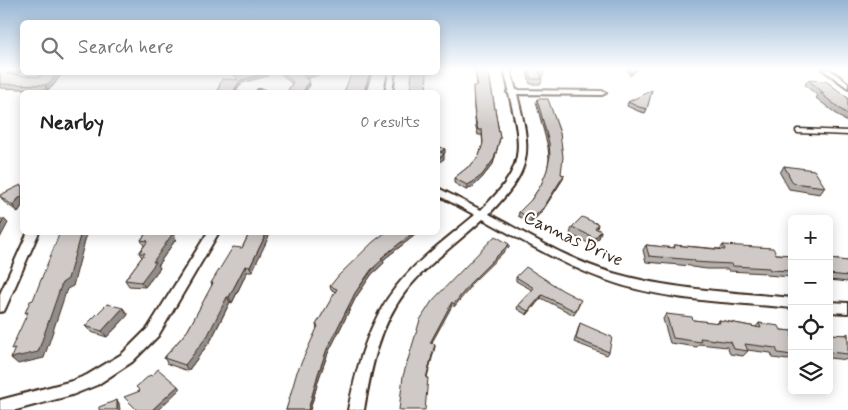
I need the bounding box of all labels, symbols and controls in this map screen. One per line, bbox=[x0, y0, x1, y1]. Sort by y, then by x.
search box bbox=[20, 20, 440, 75]
icon: search bbox=[38, 34, 66, 62]
text: Search here bbox=[78, 35, 174, 60]
text: Nearby bbox=[40, 109, 104, 137]
text: 0 results bbox=[360, 112, 420, 133]
street label: Cannas Drive bbox=[519, 205, 627, 273]
map controls bbox=[788, 215, 833, 395]
button: + bbox=[788, 215, 833, 260]
button: − bbox=[788, 260, 833, 305]
button: locate bbox=[788, 305, 833, 350]
button: layers bbox=[788, 350, 833, 395]

